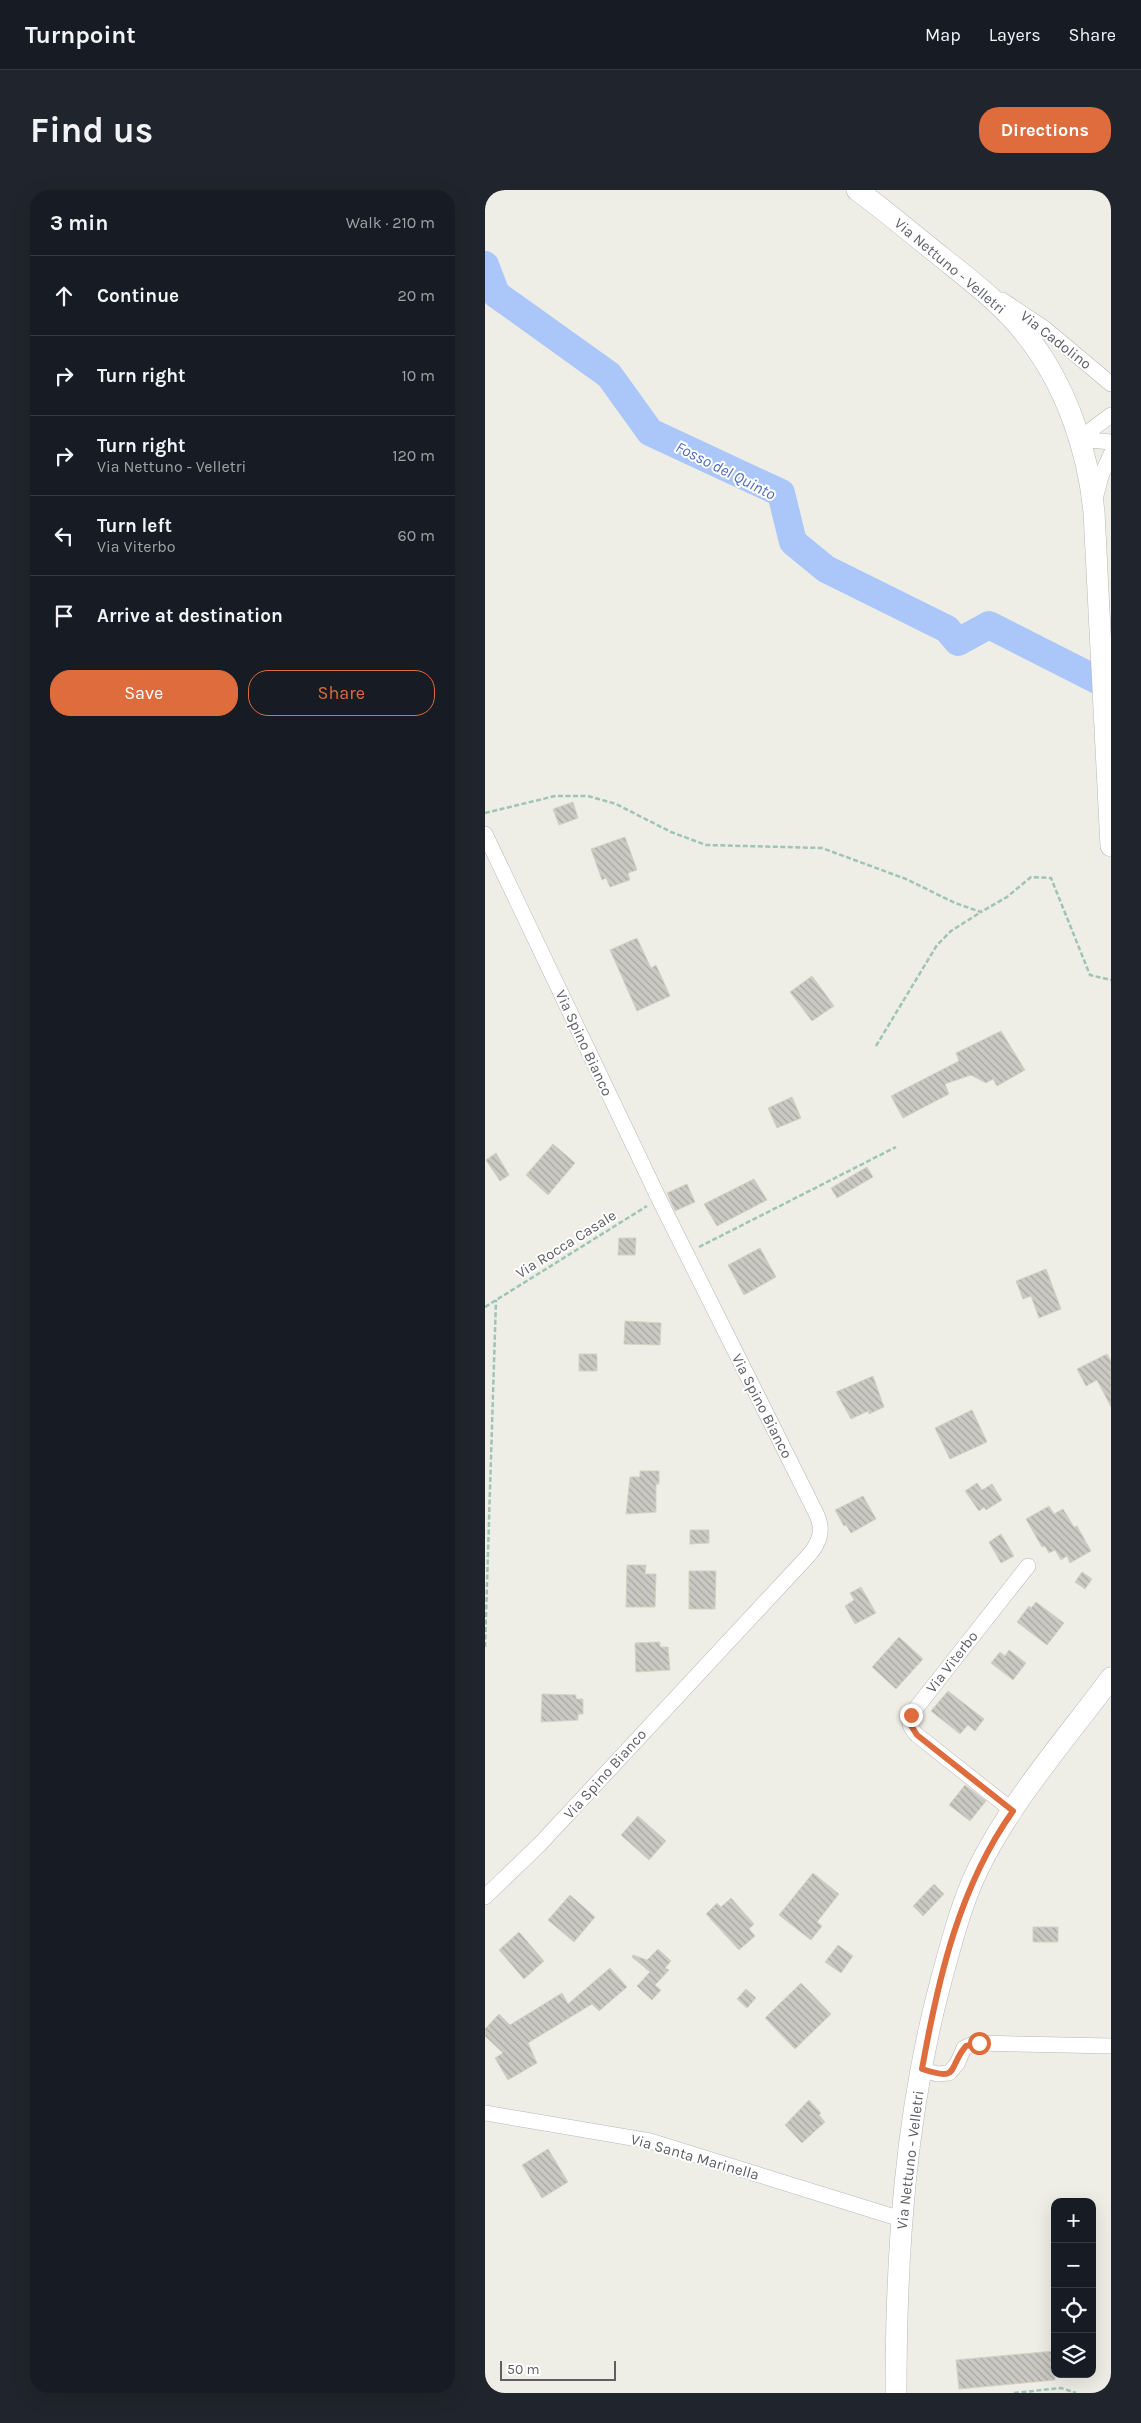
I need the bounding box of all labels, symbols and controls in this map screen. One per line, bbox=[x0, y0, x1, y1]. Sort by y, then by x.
text: Turnpoint bbox=[25, 21, 136, 49]
text: Map bbox=[925, 24, 961, 46]
text: Layers bbox=[989, 24, 1041, 46]
text: Share bbox=[1069, 24, 1116, 46]
button: Directions bbox=[979, 107, 1111, 153]
text: Find us bbox=[30, 110, 153, 151]
text: 3 min bbox=[50, 211, 108, 235]
text: Walk · 210 m bbox=[346, 213, 435, 232]
street label: Via Nettuno - Velletri bbox=[891, 214, 1009, 318]
icon: ahead bbox=[50, 282, 78, 310]
text: Continue bbox=[97, 285, 179, 307]
text: 20 m bbox=[397, 286, 435, 305]
street label: Via Cadolino bbox=[1017, 307, 1095, 373]
icon: right bbox=[50, 362, 78, 390]
text: Turn right bbox=[97, 365, 186, 387]
text: 10 m bbox=[401, 366, 435, 385]
text: Turn right bbox=[97, 435, 186, 457]
water label: Fosso del Quinto bbox=[673, 437, 779, 504]
icon: right bbox=[50, 442, 78, 470]
text: 120 m bbox=[392, 446, 435, 465]
text: Via Nettuno - Velletri bbox=[97, 457, 246, 476]
text: Turn left bbox=[97, 515, 172, 537]
icon: left bbox=[50, 522, 78, 550]
text: 60 m bbox=[398, 526, 435, 545]
text: Via Viterbo bbox=[97, 537, 175, 556]
icon: arrive bbox=[50, 602, 78, 630]
text: Arrive at destination bbox=[97, 605, 283, 627]
button: Save bbox=[50, 670, 238, 716]
button: Share bbox=[248, 670, 435, 716]
street label: Via Spino Bianco bbox=[552, 987, 616, 1099]
street label: Via Rocca Casale bbox=[513, 1206, 619, 1282]
street label: Via Spino Bianco bbox=[728, 1351, 796, 1461]
street label: Via Viterbo bbox=[922, 1628, 982, 1696]
route end bbox=[900, 1704, 923, 1727]
street label: Via Spino Bianco bbox=[560, 1725, 650, 1823]
route start bbox=[968, 2032, 991, 2055]
street label: Via Nettuno - Velletri bbox=[893, 2089, 927, 2231]
street label: Via Santa Marinella bbox=[629, 2130, 761, 2184]
map controls bbox=[1051, 2198, 1096, 2378]
button: + bbox=[1051, 2198, 1096, 2243]
button: − bbox=[1051, 2243, 1096, 2288]
button: locate bbox=[1051, 2288, 1096, 2333]
button: layers bbox=[1051, 2333, 1096, 2378]
scale bar bbox=[500, 2358, 616, 2381]
text: 50 m bbox=[507, 2361, 540, 2378]

